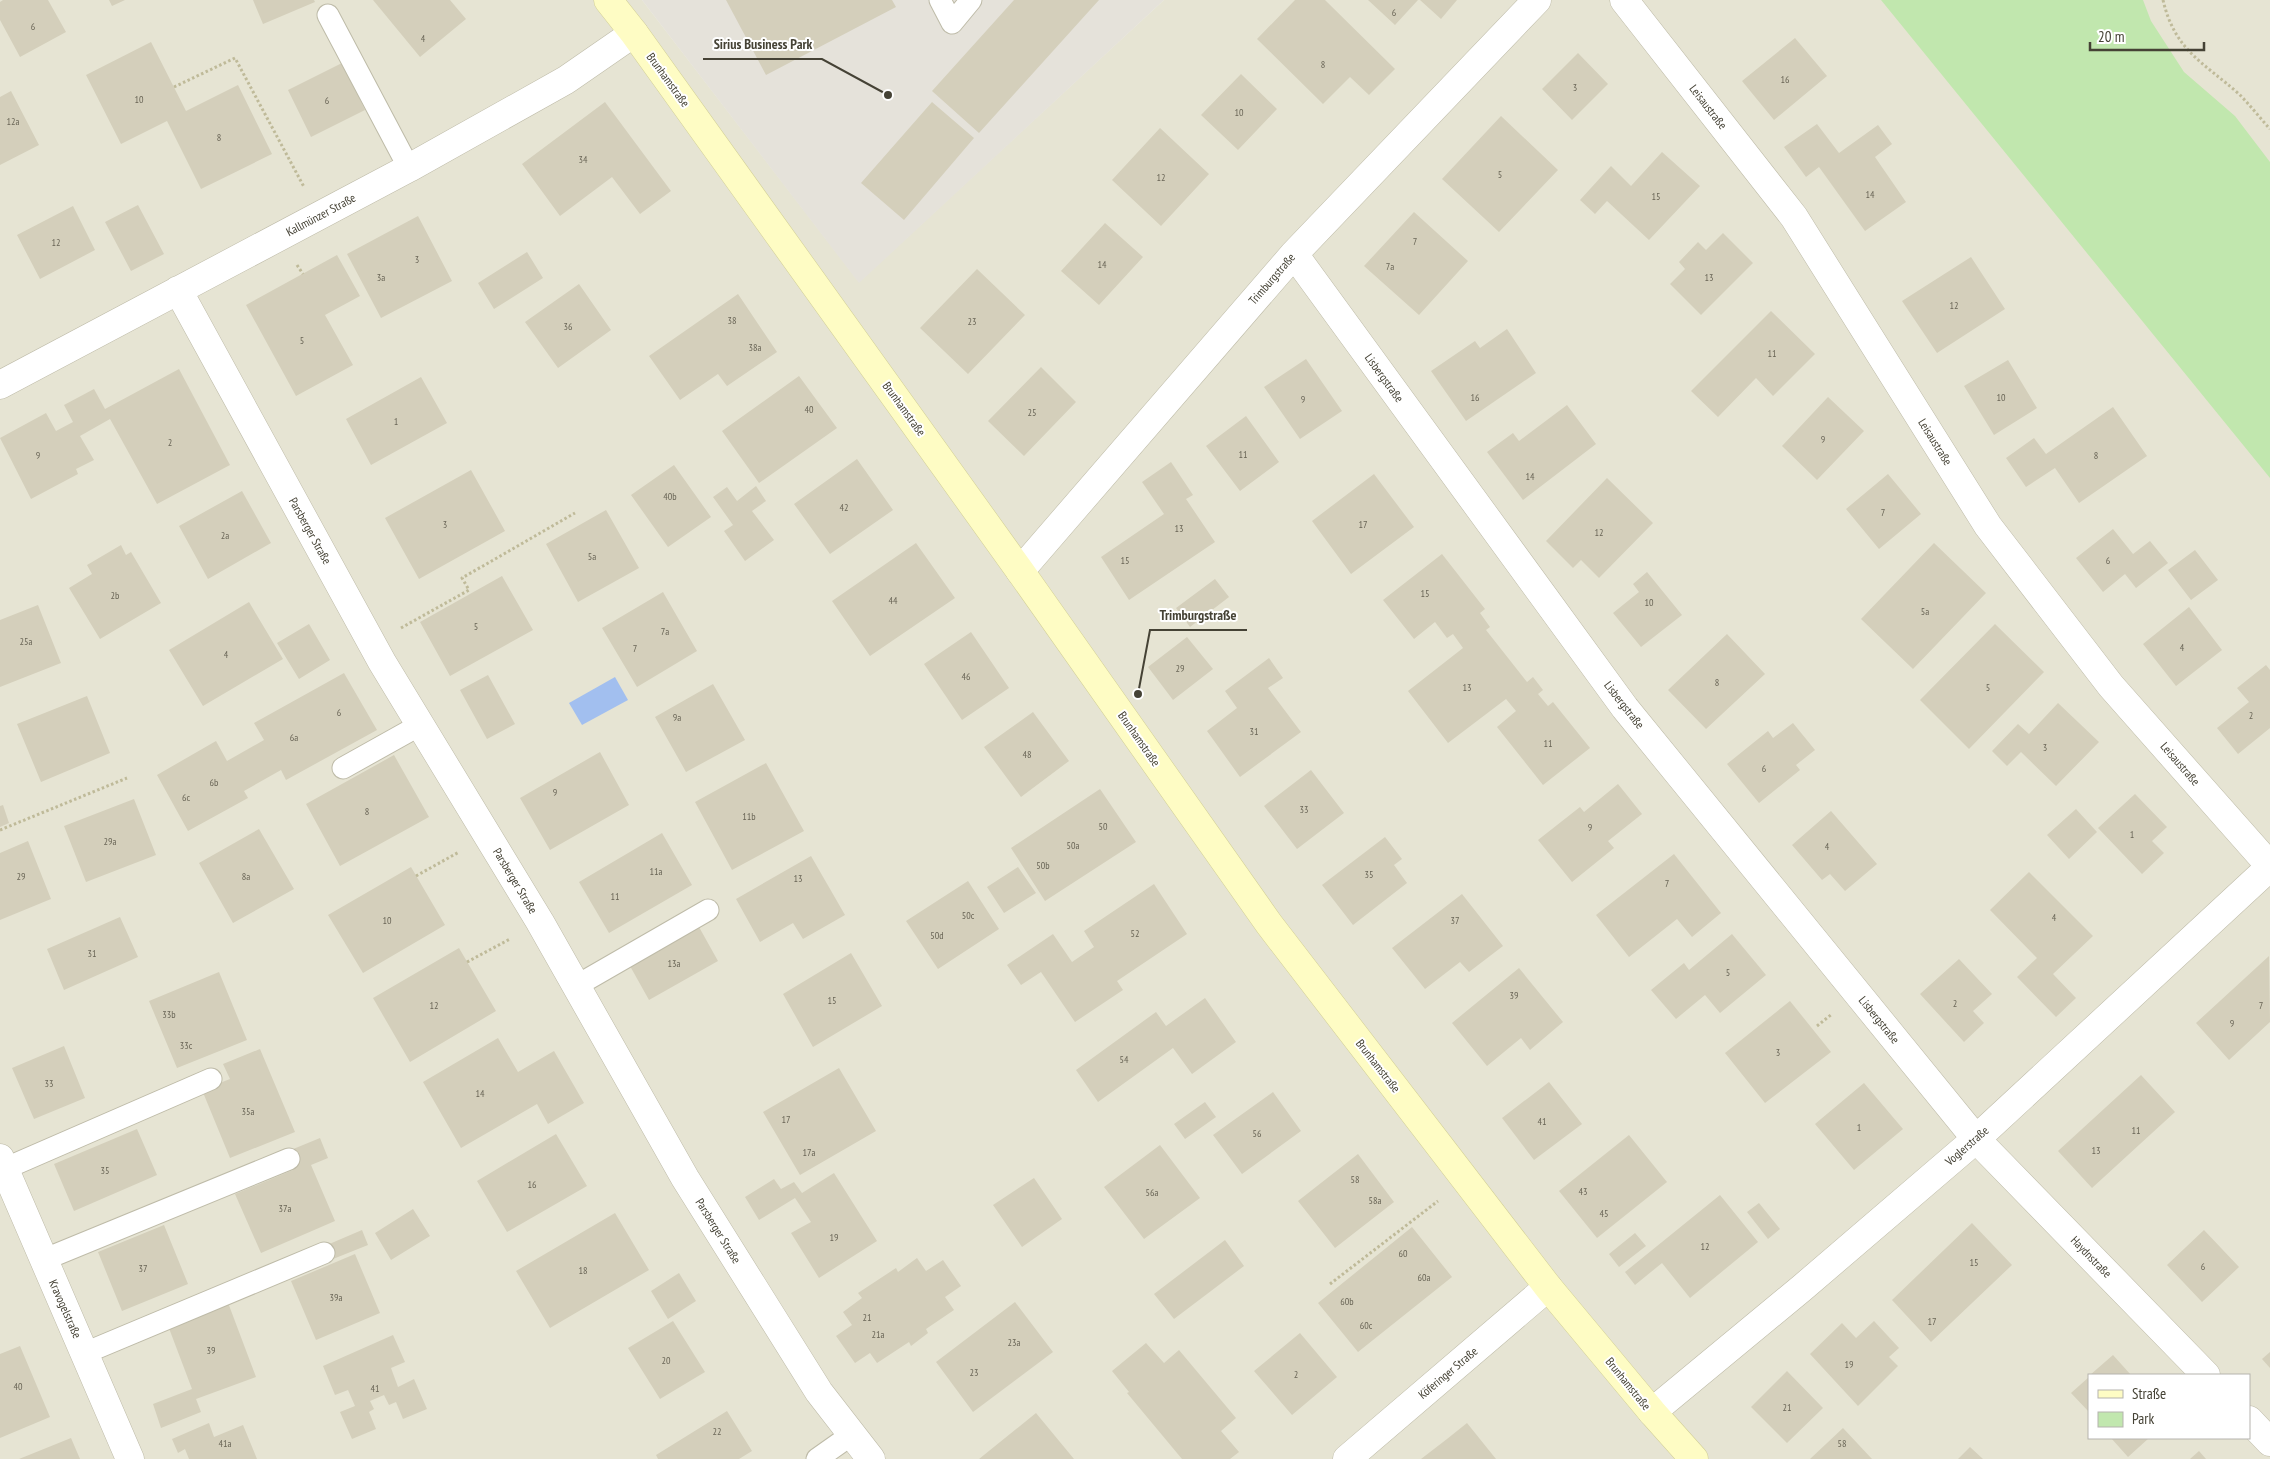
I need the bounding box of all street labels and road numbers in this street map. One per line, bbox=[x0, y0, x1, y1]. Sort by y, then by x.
street label: Brunhamstraße bbox=[644, 50, 693, 110]
street label: Leisaustraße bbox=[1686, 81, 1730, 132]
street label: Kallmünzer Straße bbox=[283, 190, 358, 239]
street label: Trimburgstraße bbox=[1245, 250, 1298, 307]
street label: Lisbergstraße bbox=[1362, 350, 1407, 405]
street label: Brunhamstraße bbox=[880, 379, 929, 439]
street label: Leisaustraße bbox=[1915, 416, 1956, 468]
street label: Parsberger Straße bbox=[286, 495, 335, 567]
street label: Lisbergstraße bbox=[1601, 678, 1648, 732]
street label: Brunhamstraße bbox=[1115, 708, 1164, 769]
street label: Leisaustraße bbox=[2158, 739, 2203, 788]
street label: Parsberger Straße bbox=[490, 845, 541, 916]
street label: Lisbergstraße bbox=[1856, 993, 1903, 1046]
street label: Brunhamstraße bbox=[1353, 1036, 1404, 1095]
street label: Voglerstraße bbox=[1941, 1123, 1991, 1169]
street label: Parsberger Straße bbox=[692, 1195, 744, 1266]
street label: Haydnstraße bbox=[2068, 1233, 2115, 1281]
street label: Kravogelstraße bbox=[46, 1277, 85, 1341]
street label: Köferinger Straße bbox=[1415, 1343, 1480, 1402]
street label: Brunhamstraße bbox=[1603, 1354, 1654, 1413]

